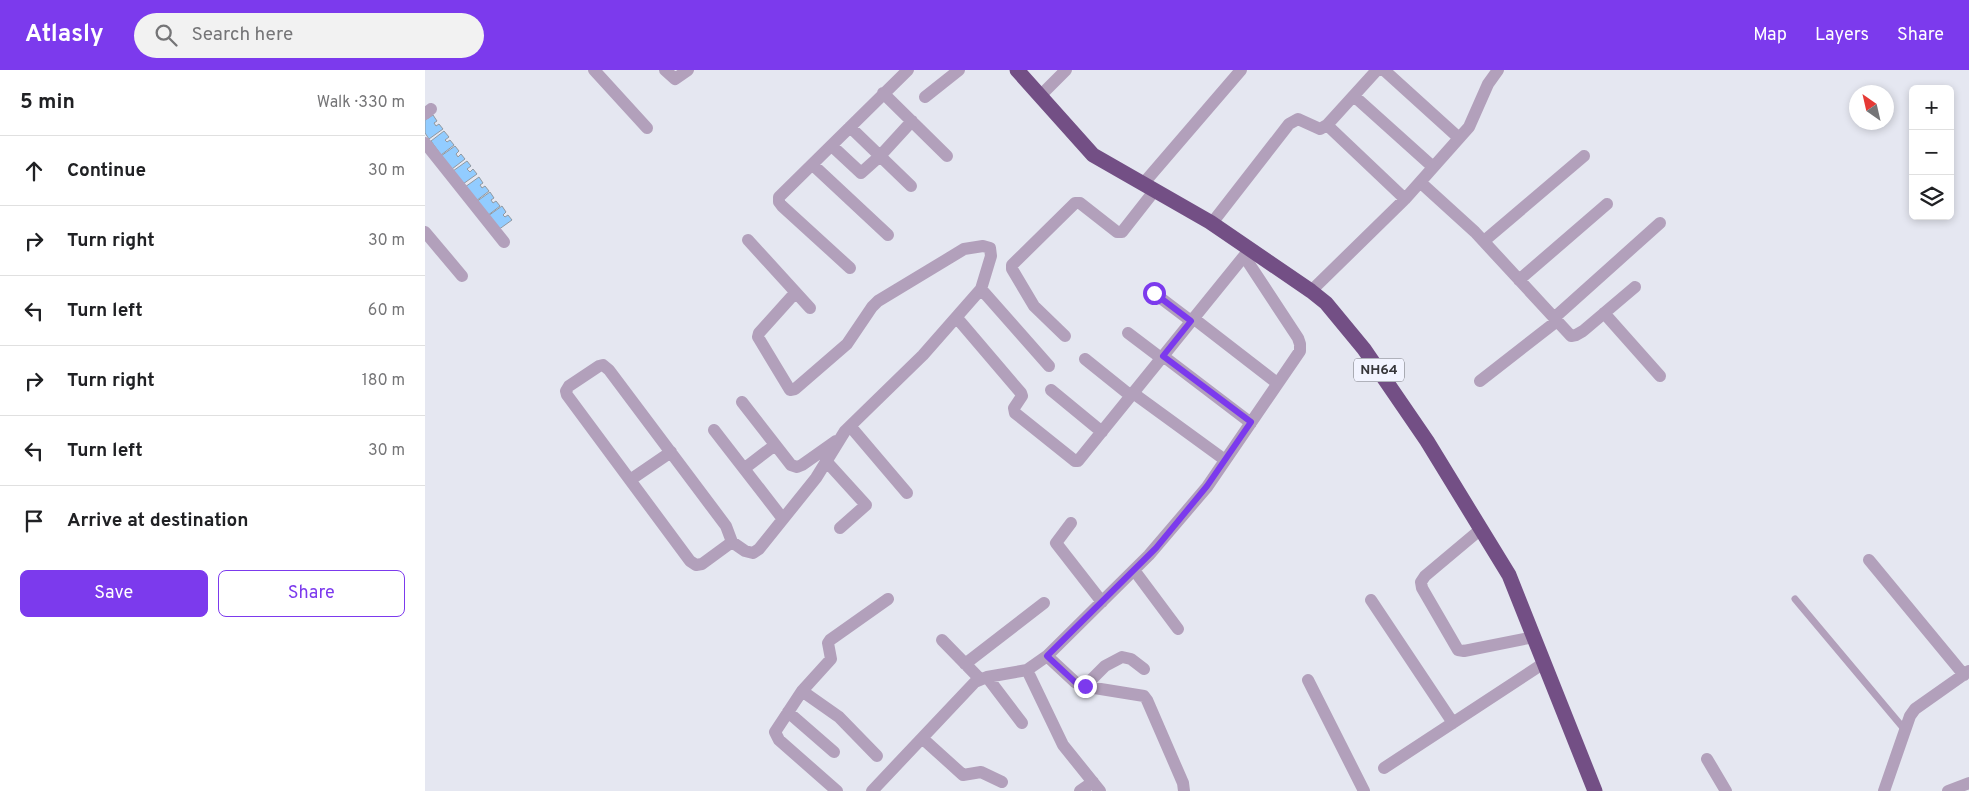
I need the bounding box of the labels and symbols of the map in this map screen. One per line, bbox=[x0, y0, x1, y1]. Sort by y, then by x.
north arrow bbox=[1849, 85, 1894, 130]
route start bbox=[1143, 282, 1166, 305]
road number: NH64 bbox=[1354, 358, 1404, 382]
route end bbox=[1074, 675, 1097, 698]

